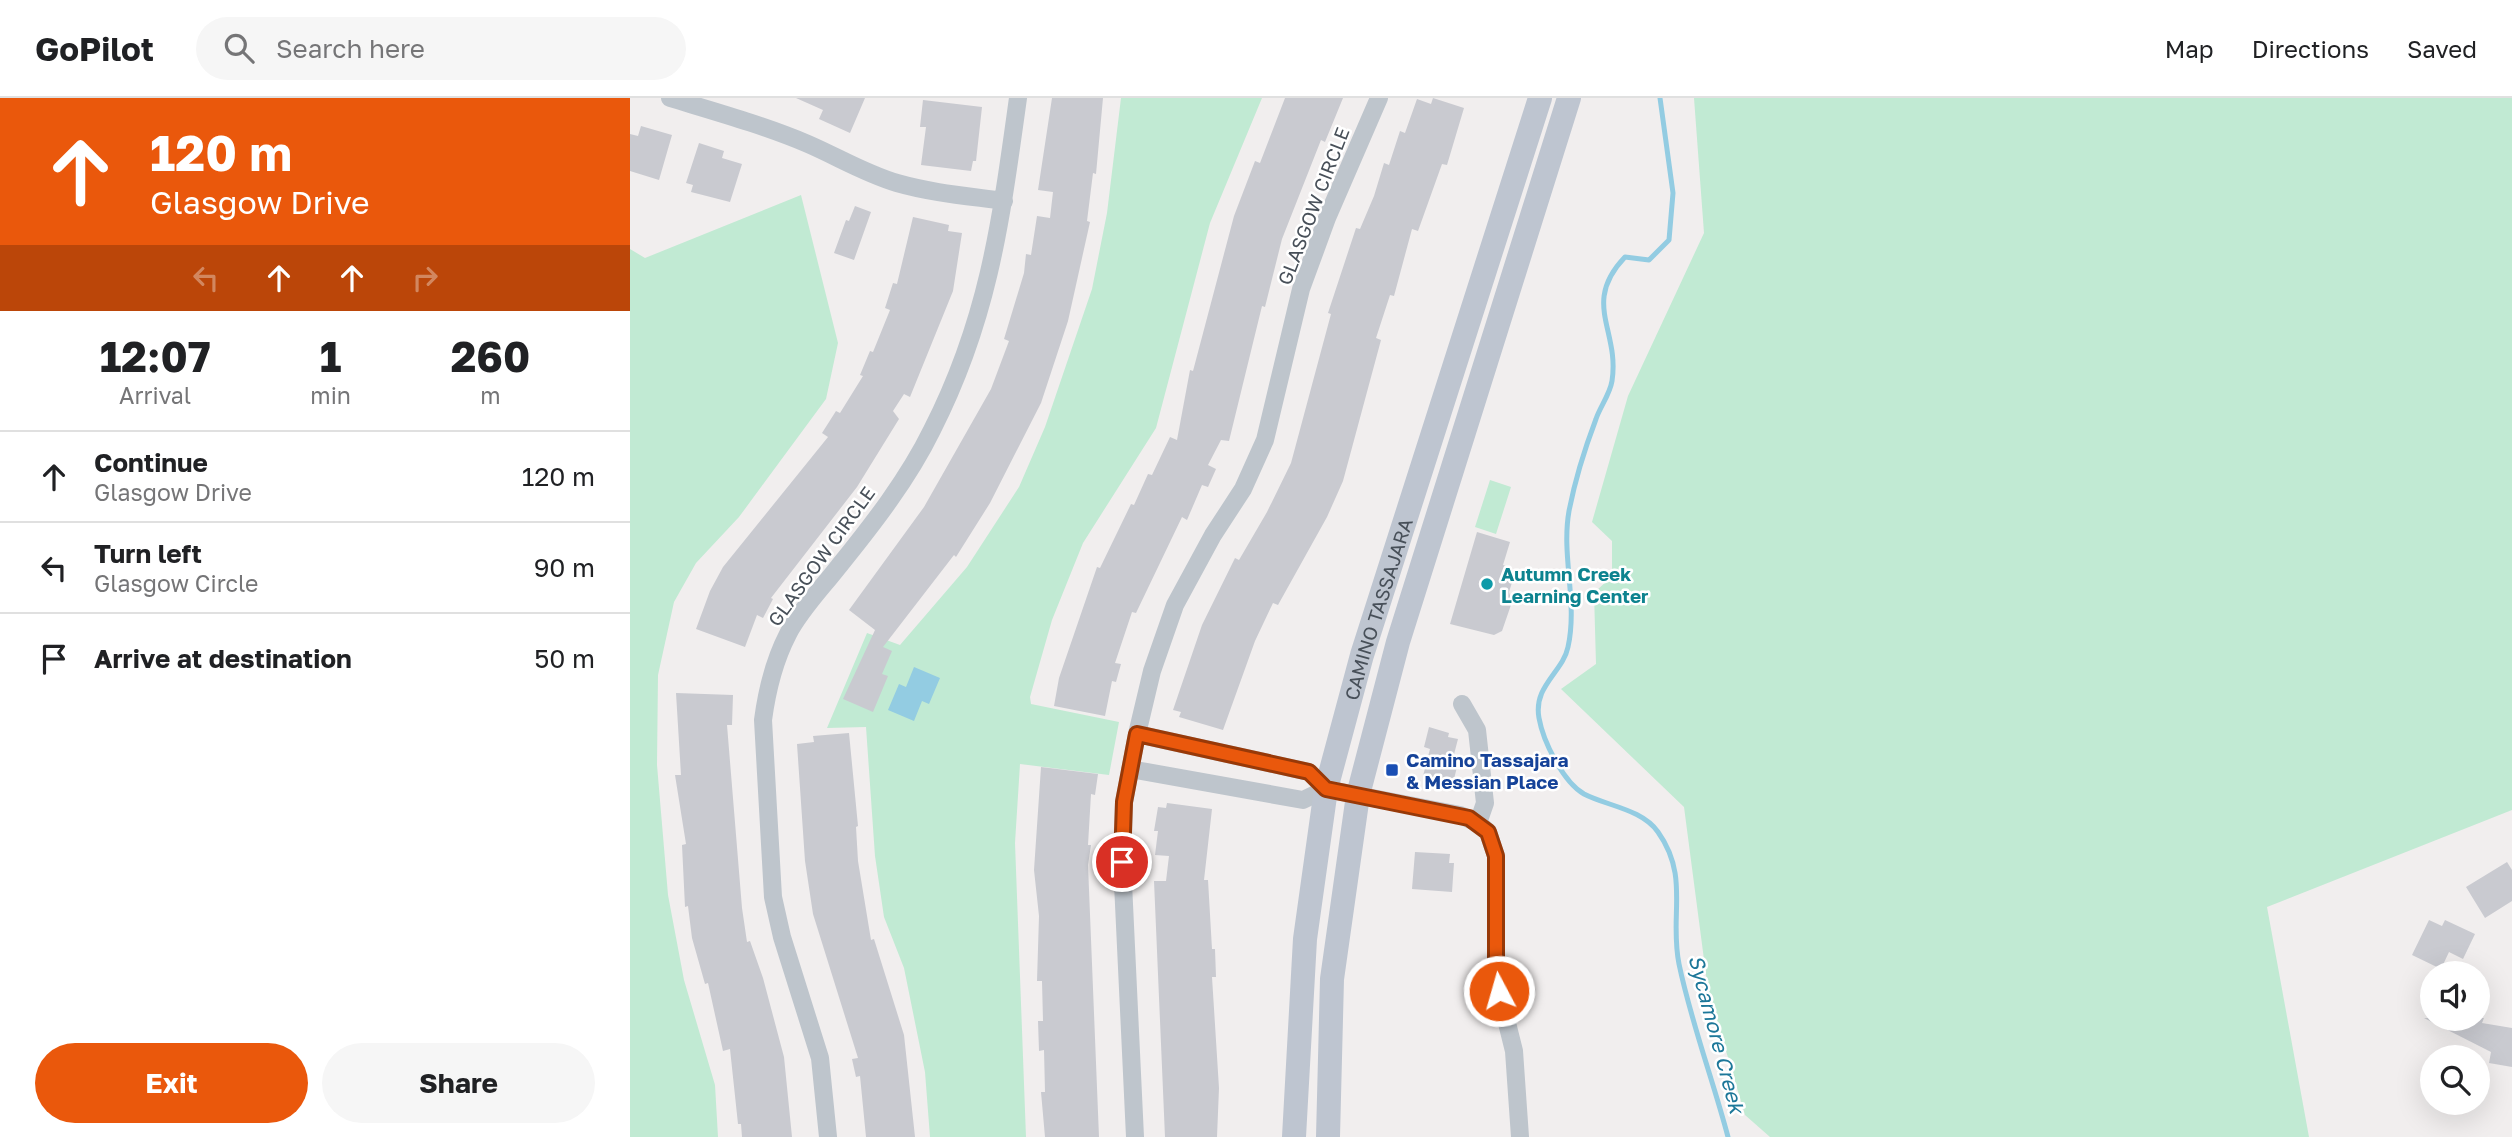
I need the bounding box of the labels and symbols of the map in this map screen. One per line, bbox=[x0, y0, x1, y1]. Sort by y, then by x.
street label: GLASGOW CIRCLE bbox=[1272, 124, 1354, 288]
street label: GLASGOW CIRCLE bbox=[763, 482, 879, 630]
street label: CAMINO TASSAJARA bbox=[1339, 515, 1417, 702]
place label: Autumn Creek Learning Center bbox=[1501, 562, 1649, 607]
marker: Autumn Creek Learning Center bbox=[1479, 576, 1495, 592]
place label: Camino Tassajara & Messian Place bbox=[1406, 748, 1569, 793]
marker: Camino Tassajara & Messian Place bbox=[1384, 762, 1400, 778]
pin bbox=[1092, 832, 1152, 892]
water label: Sycamore Creek bbox=[1683, 952, 1751, 1118]
position arrow bbox=[1462, 954, 1536, 1028]

